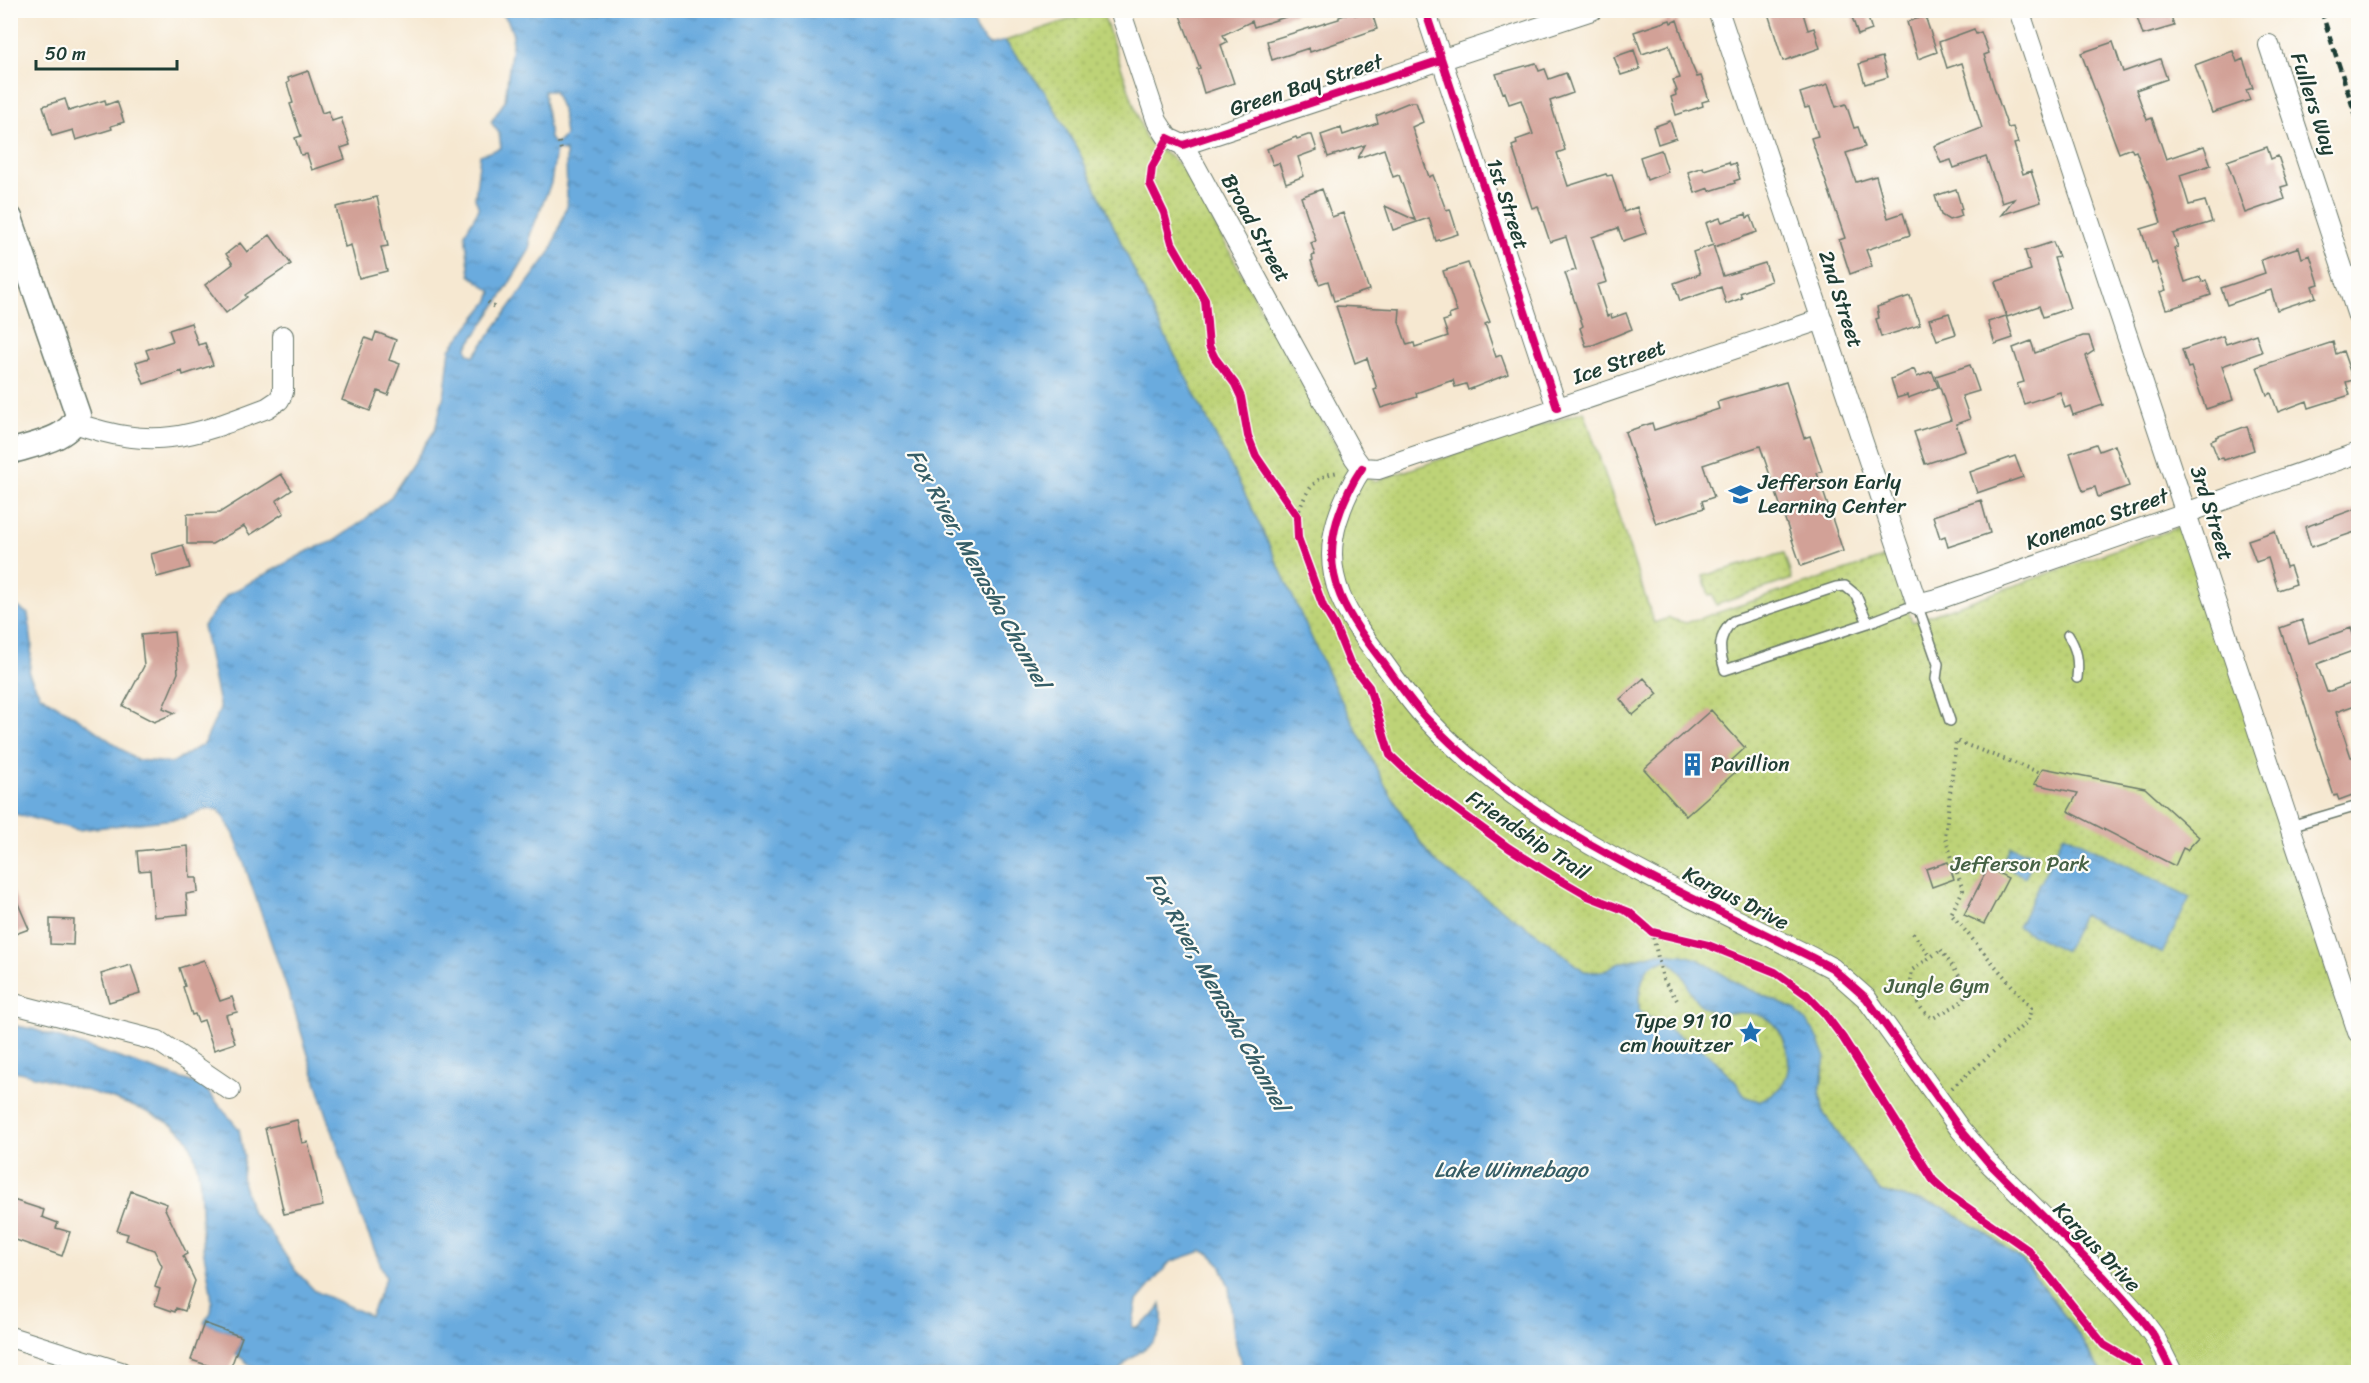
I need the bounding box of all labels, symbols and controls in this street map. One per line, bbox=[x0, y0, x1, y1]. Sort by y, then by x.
scale bar bbox=[36, 33, 177, 71]
text: 50 m bbox=[45, 38, 86, 70]
street label: Green Bay Street bbox=[1224, 42, 1389, 128]
street label: Fullers Way bbox=[2279, 47, 2349, 161]
street label: 1st Street bbox=[1475, 153, 1541, 255]
street label: Broad Street bbox=[1210, 166, 1302, 290]
street label: 2nd Street bbox=[1807, 245, 1875, 353]
street label: Ice Street bbox=[1566, 328, 1671, 396]
water label: Fox River, Menasha Channel bbox=[896, 441, 1063, 700]
street label: 3rd Street bbox=[2179, 461, 2245, 565]
place label: Jefferson Early Learning Center bbox=[1757, 463, 1907, 525]
street label: Konemac Street bbox=[2020, 476, 2175, 561]
school or university icon: Jefferson Early Learning Center bbox=[1727, 481, 1753, 507]
place label: Pavillion bbox=[1711, 745, 1790, 783]
building icon: Pavillion bbox=[1680, 751, 1706, 777]
street label: Friendship Trail bbox=[1458, 779, 1599, 891]
park label: Jefferson Park bbox=[1950, 845, 2089, 883]
street label: Kargus Drive bbox=[1676, 855, 1796, 941]
water label: Fox River, Menasha Channel bbox=[1135, 864, 1302, 1123]
park label: Jungle Gym bbox=[1883, 967, 1990, 1005]
place label: Type 91 10 cm howitzer bbox=[1620, 1002, 1733, 1064]
place icon: Type 91 10 cm howitzer bbox=[1737, 1020, 1763, 1046]
water label: Lake Winnebago bbox=[1434, 1150, 1590, 1189]
street label: Kargus Drive bbox=[2043, 1192, 2151, 1302]

